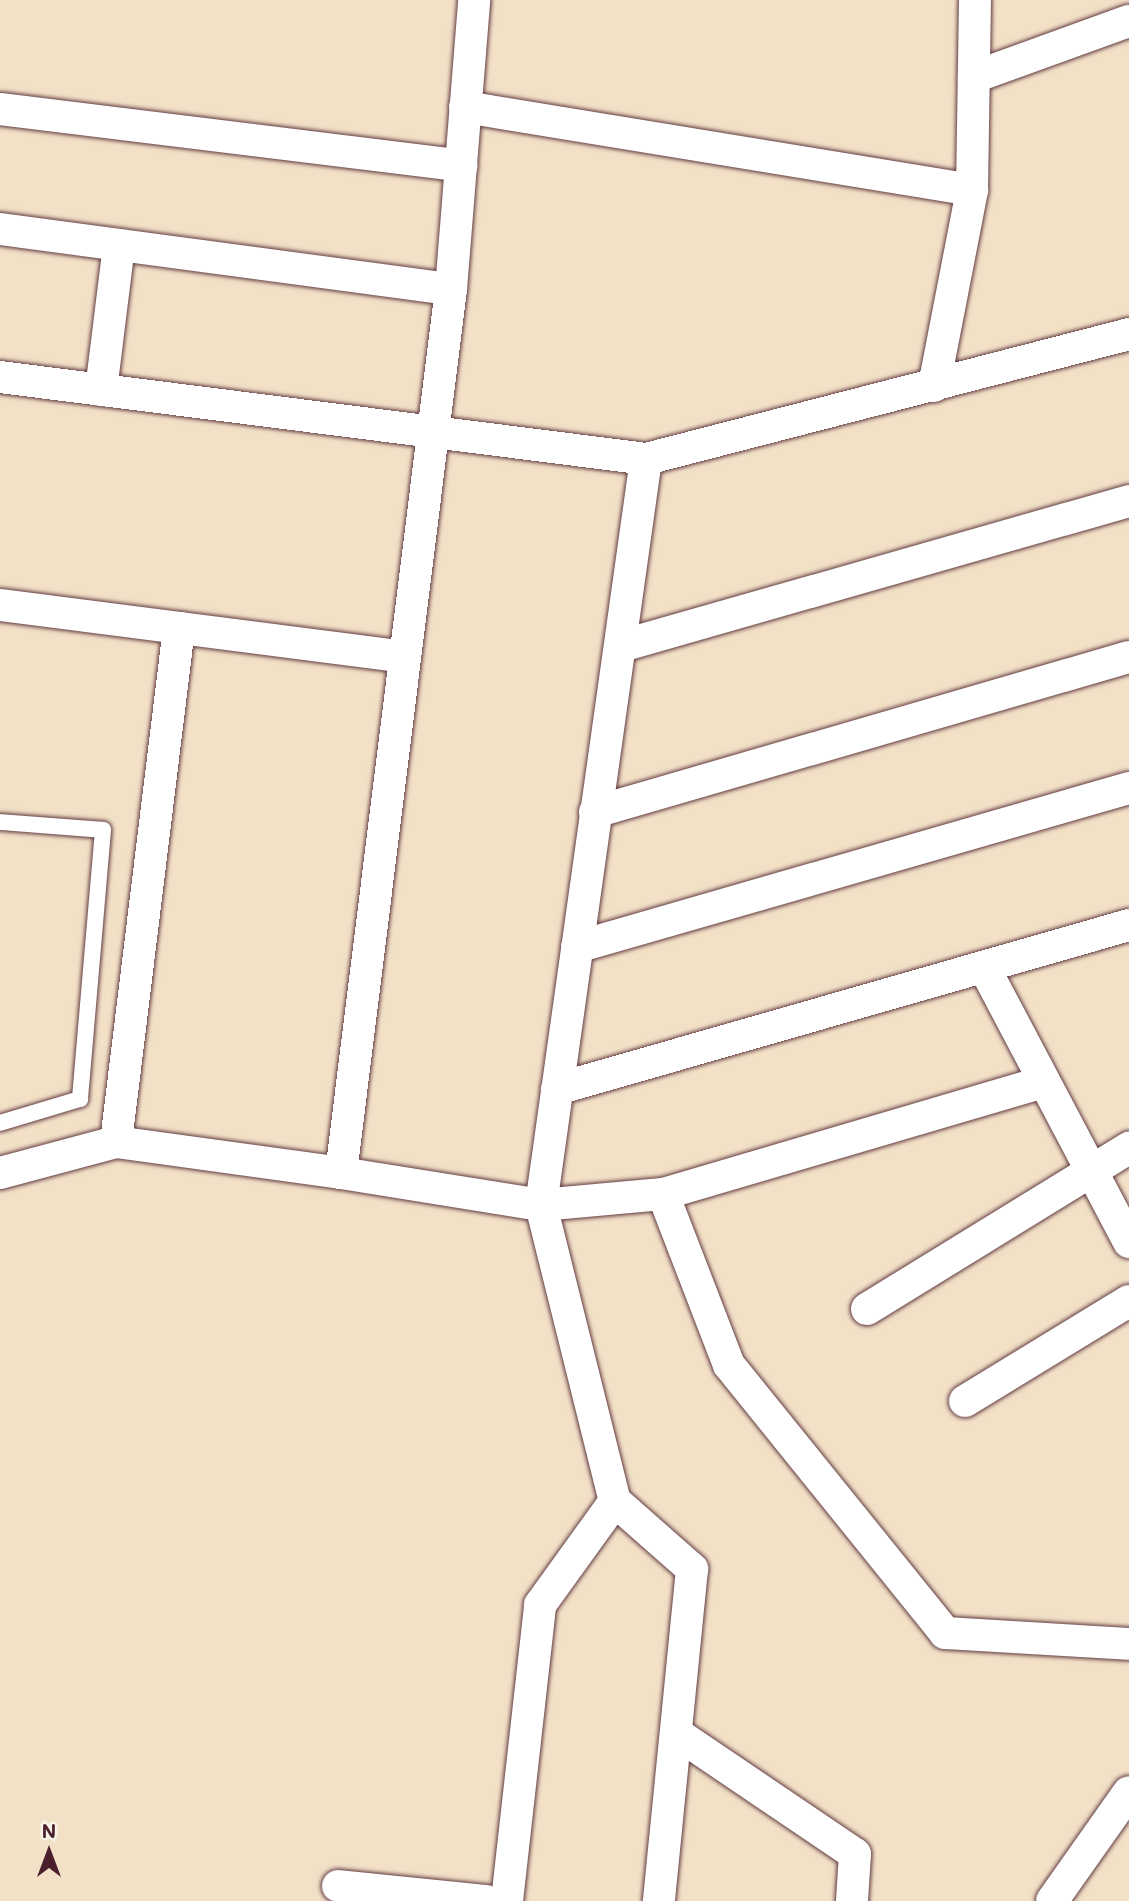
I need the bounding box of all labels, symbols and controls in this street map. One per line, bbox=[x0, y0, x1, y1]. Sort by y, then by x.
north arrow bbox=[14, 1817, 84, 1887]
text: N bbox=[42, 1818, 56, 1843]

